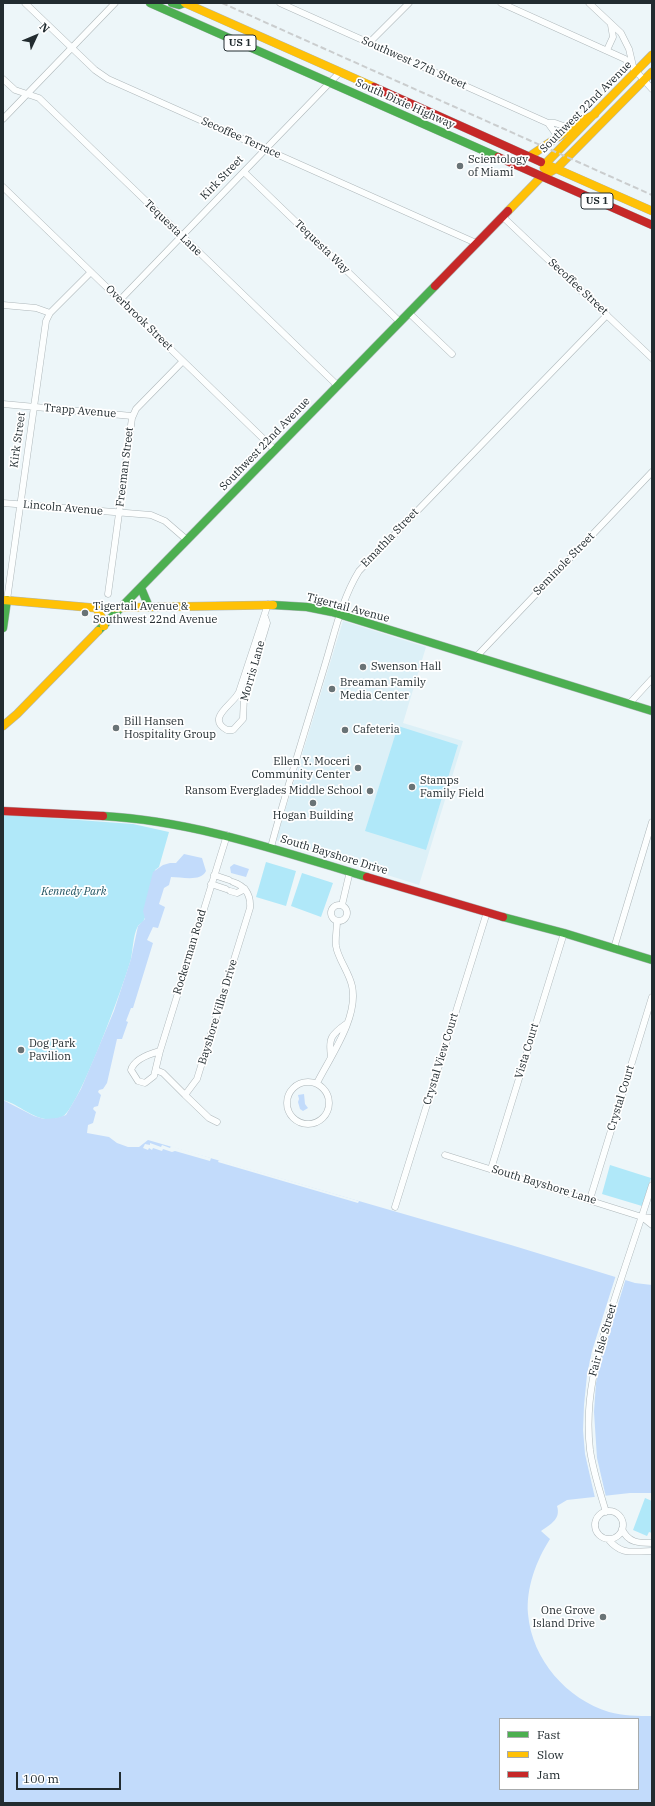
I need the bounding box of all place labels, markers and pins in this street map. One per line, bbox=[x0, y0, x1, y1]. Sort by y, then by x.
place label: Scientology of Miami bbox=[468, 153, 528, 179]
marker: Scientology of Miami bbox=[455, 161, 465, 171]
place label: Tigertail Avenue & Southwest 22nd Avenue bbox=[93, 600, 217, 626]
marker: Tigertail Avenue & Southwest 22nd Avenue bbox=[80, 608, 90, 618]
place label: Swenson Hall bbox=[371, 660, 441, 674]
marker: Swenson Hall bbox=[358, 662, 368, 672]
place label: Breaman Family Media Center bbox=[340, 676, 426, 702]
marker: Breaman Family Media Center bbox=[327, 684, 337, 694]
place label: Bill Hansen Hospitality Group bbox=[124, 715, 216, 741]
marker: Bill Hansen Hospitality Group bbox=[111, 723, 121, 733]
place label: Cafeteria bbox=[353, 723, 400, 737]
marker: Cafeteria bbox=[340, 725, 350, 735]
place label: Ellen Y. Moceri Community Center bbox=[252, 755, 350, 781]
marker: Ellen Y. Moceri Community Center bbox=[353, 763, 363, 773]
place label: Stamps Family Field bbox=[420, 774, 484, 800]
marker: Stamps Family Field bbox=[407, 782, 417, 792]
place label: Ransom Everglades Middle School bbox=[185, 784, 362, 798]
marker: Ransom Everglades Middle School bbox=[365, 786, 375, 796]
marker: Hogan Building bbox=[308, 798, 318, 808]
place label: Hogan Building bbox=[273, 809, 353, 823]
place label: Dog Park Pavilion bbox=[29, 1037, 76, 1063]
marker: Dog Park Pavilion bbox=[16, 1045, 26, 1055]
place label: One Grove Island Drive bbox=[532, 1604, 595, 1630]
marker: One Grove Island Drive bbox=[598, 1612, 608, 1622]

